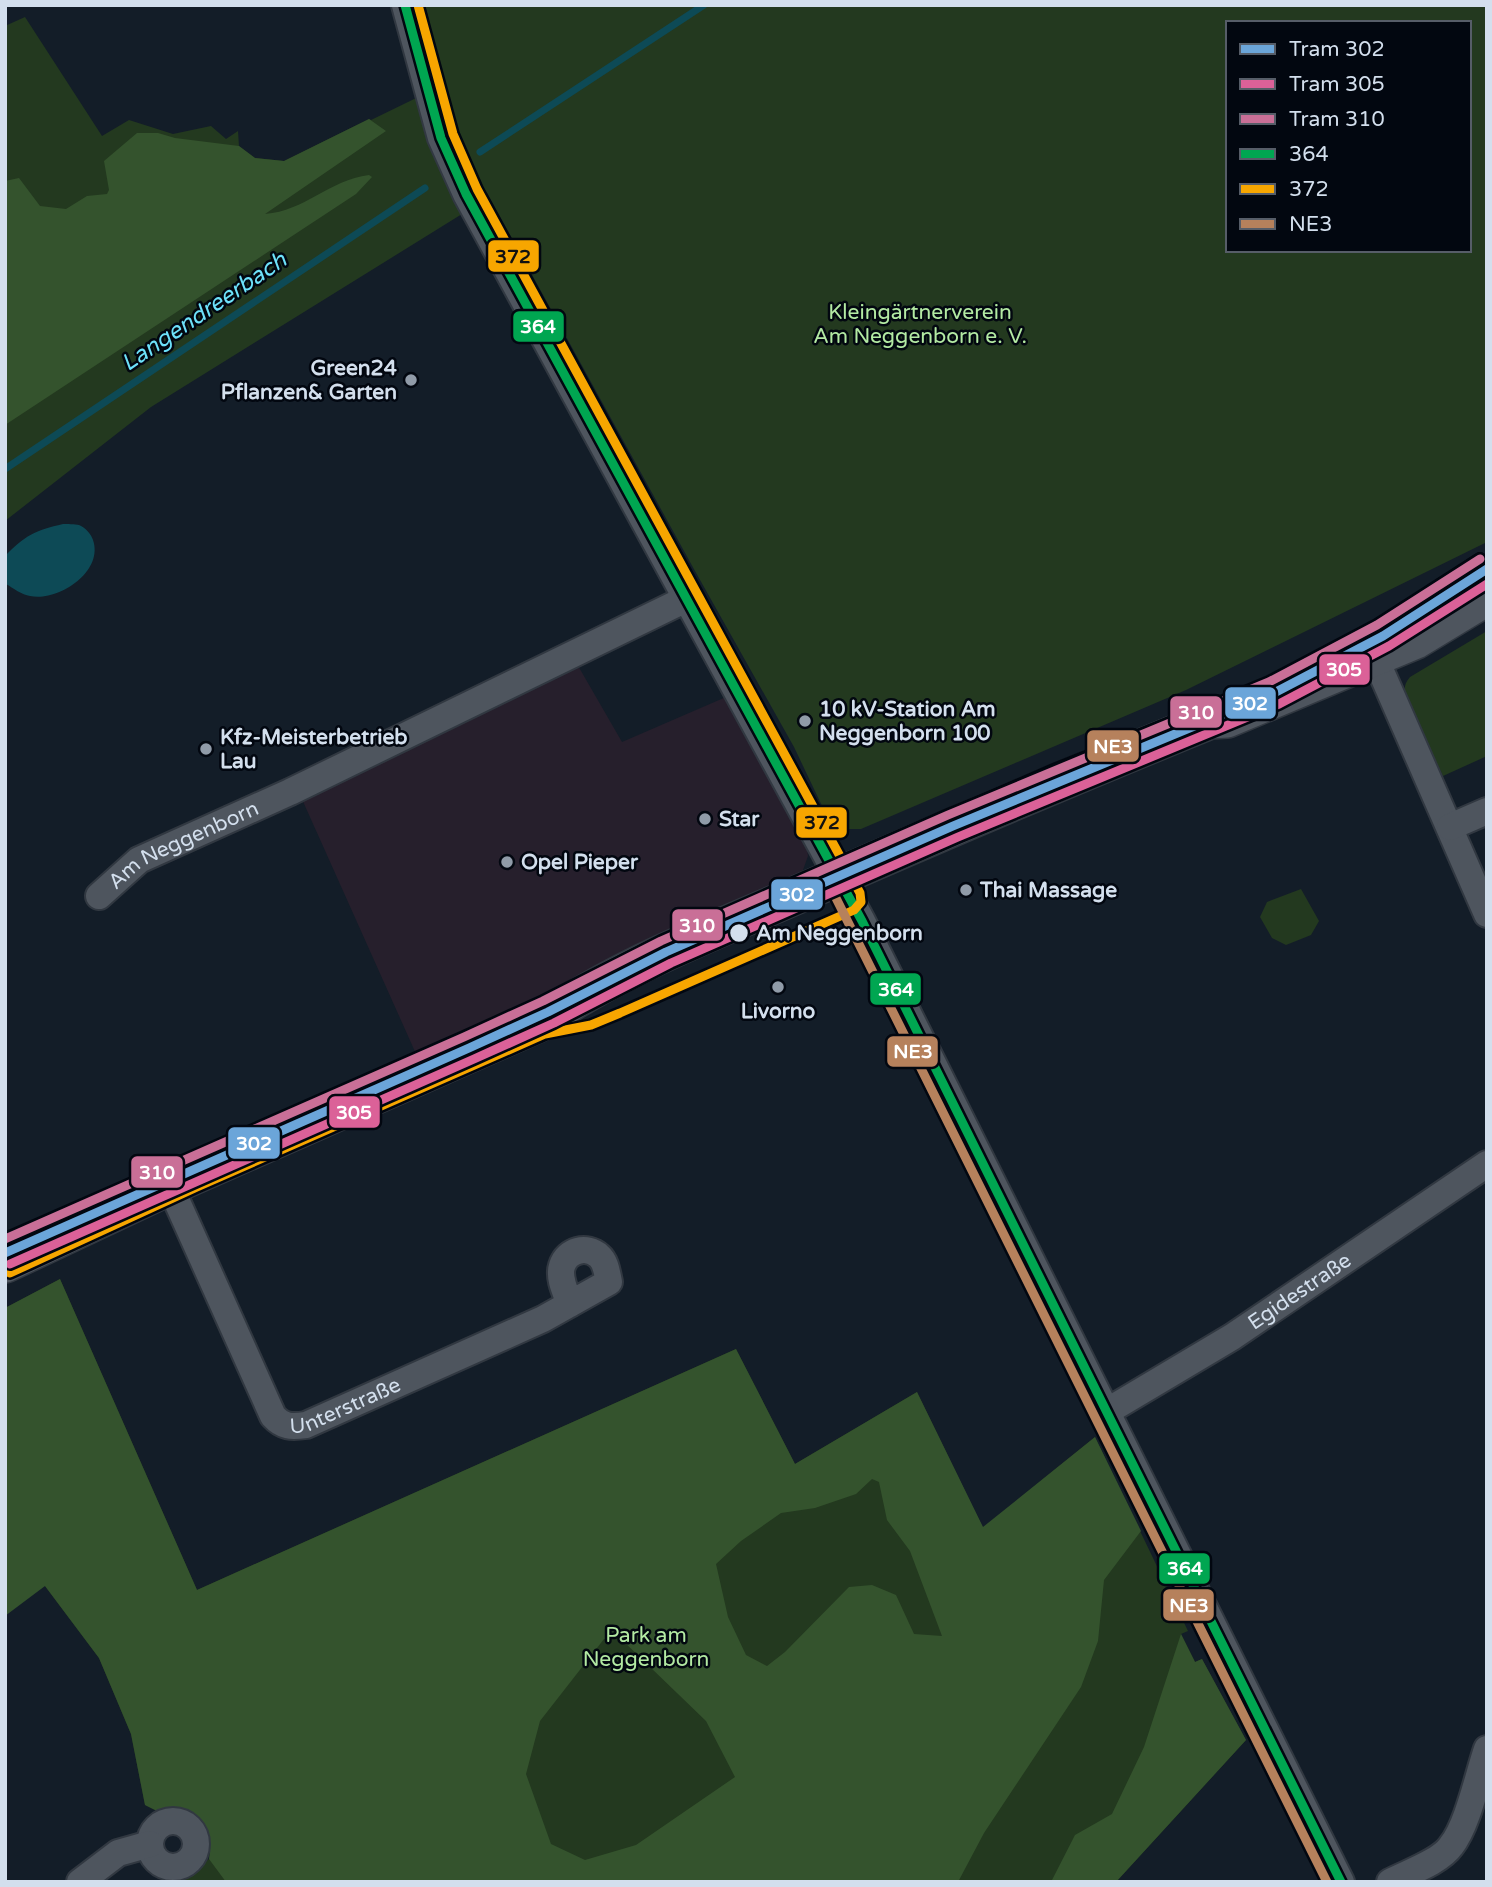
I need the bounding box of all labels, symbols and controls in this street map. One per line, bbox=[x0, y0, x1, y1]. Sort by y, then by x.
legend bbox=[1226, 21, 1471, 252]
text: Tram 302 bbox=[1289, 37, 1385, 62]
text: Tram 305 bbox=[1289, 72, 1385, 97]
text: Tram 310 bbox=[1289, 107, 1385, 132]
text: 364 bbox=[1289, 142, 1329, 167]
text: 372 bbox=[1289, 177, 1329, 202]
text: NE3 bbox=[1289, 212, 1332, 237]
line badge: 372 bbox=[487, 239, 540, 273]
water label: Langendreerbach bbox=[116, 246, 293, 378]
text: 372 bbox=[495, 246, 531, 268]
park label: Kleingärtnerverein Am Neggenborn e. V. bbox=[813, 300, 1027, 349]
line badge: 364 bbox=[512, 310, 565, 343]
text: 364 bbox=[520, 316, 556, 338]
place label: Green24 Pflanzen& Garten bbox=[221, 356, 397, 405]
marker: Green24 Pflanzen& Garten bbox=[403, 372, 419, 388]
line badge: 305 bbox=[1318, 653, 1371, 686]
text: 305 bbox=[1326, 659, 1362, 681]
line badge: 302 bbox=[1224, 686, 1277, 720]
text: 302 bbox=[1232, 693, 1268, 715]
line badge: 310 bbox=[1169, 695, 1223, 729]
place label: 10 kV-Station Am Neggenborn 100 bbox=[819, 697, 995, 746]
text: 310 bbox=[1178, 702, 1214, 724]
marker: 10 kV-Station Am Neggenborn 100 bbox=[797, 713, 813, 729]
place label: Kfz-Meisterbetrieb Lau bbox=[220, 725, 408, 774]
line badge: NE3 bbox=[1086, 729, 1140, 763]
text: NE3 bbox=[1093, 736, 1133, 758]
marker: Kfz-Meisterbetrieb Lau bbox=[198, 741, 214, 757]
street label: Am Neggenborn bbox=[103, 795, 262, 894]
line badge: 372 bbox=[795, 806, 848, 839]
place label: Star bbox=[719, 807, 760, 832]
marker: Star bbox=[697, 811, 713, 827]
text: 372 bbox=[804, 812, 840, 834]
place label: Opel Pieper bbox=[521, 850, 639, 875]
marker: Opel Pieper bbox=[499, 854, 515, 870]
line badge: 302 bbox=[770, 878, 824, 911]
place label: Thai Massage bbox=[979, 878, 1117, 903]
marker: Thai Massage bbox=[958, 882, 974, 898]
text: 302 bbox=[779, 884, 815, 906]
line badge: 310 bbox=[671, 908, 724, 942]
text: 310 bbox=[679, 915, 715, 937]
place label: Am Neggenborn bbox=[756, 921, 923, 946]
marker: Am Neggenborn bbox=[728, 922, 750, 944]
line badge: 364 bbox=[869, 972, 922, 1006]
marker: Livorno bbox=[770, 979, 786, 995]
text: 364 bbox=[878, 979, 914, 1001]
place label: Livorno bbox=[741, 999, 816, 1024]
line badge: NE3 bbox=[886, 1035, 939, 1068]
text: NE3 bbox=[893, 1041, 933, 1063]
line badge: 305 bbox=[328, 1095, 381, 1129]
text: 305 bbox=[336, 1102, 372, 1124]
line badge: 302 bbox=[227, 1126, 281, 1160]
text: 302 bbox=[236, 1133, 272, 1155]
line badge: 310 bbox=[130, 1155, 184, 1189]
text: 310 bbox=[139, 1162, 175, 1184]
street label: Egidestraße bbox=[1243, 1247, 1356, 1335]
street label: Unterstraße bbox=[289, 1372, 404, 1439]
line badge: 364 bbox=[1158, 1552, 1211, 1585]
text: 364 bbox=[1167, 1558, 1203, 1580]
line badge: NE3 bbox=[1162, 1588, 1215, 1622]
text: NE3 bbox=[1169, 1595, 1209, 1617]
park label: Park am Neggenborn bbox=[583, 1623, 709, 1672]

